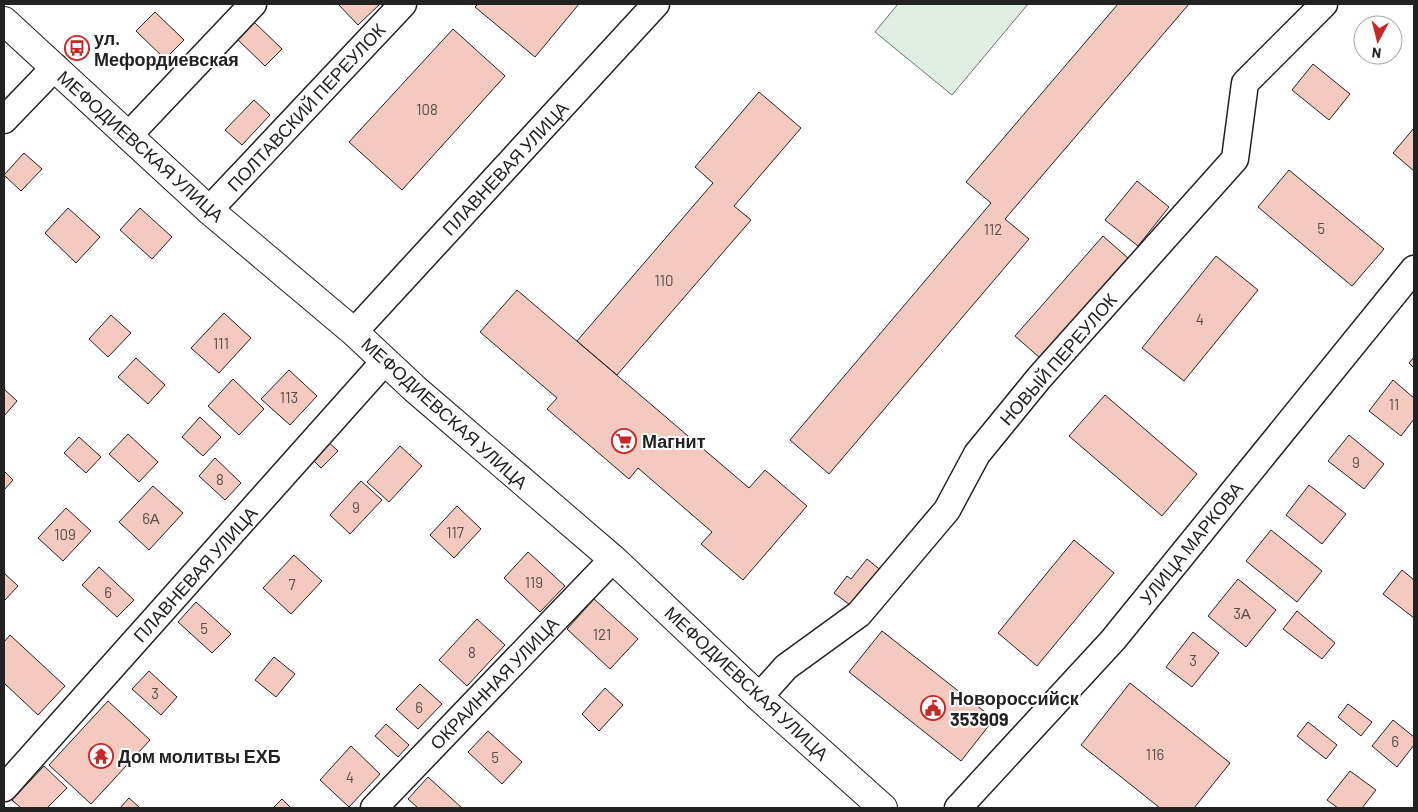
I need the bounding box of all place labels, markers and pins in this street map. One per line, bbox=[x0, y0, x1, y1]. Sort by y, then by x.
place label: ул. Мефордиевская bbox=[94, 27, 239, 70]
bus stop icon: ул. Мефордиевская bbox=[64, 35, 90, 61]
supermarket icon: Магнит bbox=[611, 428, 637, 454]
place label: Магнит bbox=[642, 430, 706, 452]
place label: Новороссийск 353909 bbox=[950, 687, 1080, 730]
public building icon: Новороссийск 353909 bbox=[920, 695, 946, 721]
temple icon: Дом молитвы ЕХБ bbox=[88, 743, 114, 769]
place label: Дом молитвы ЕХБ bbox=[118, 745, 281, 767]

